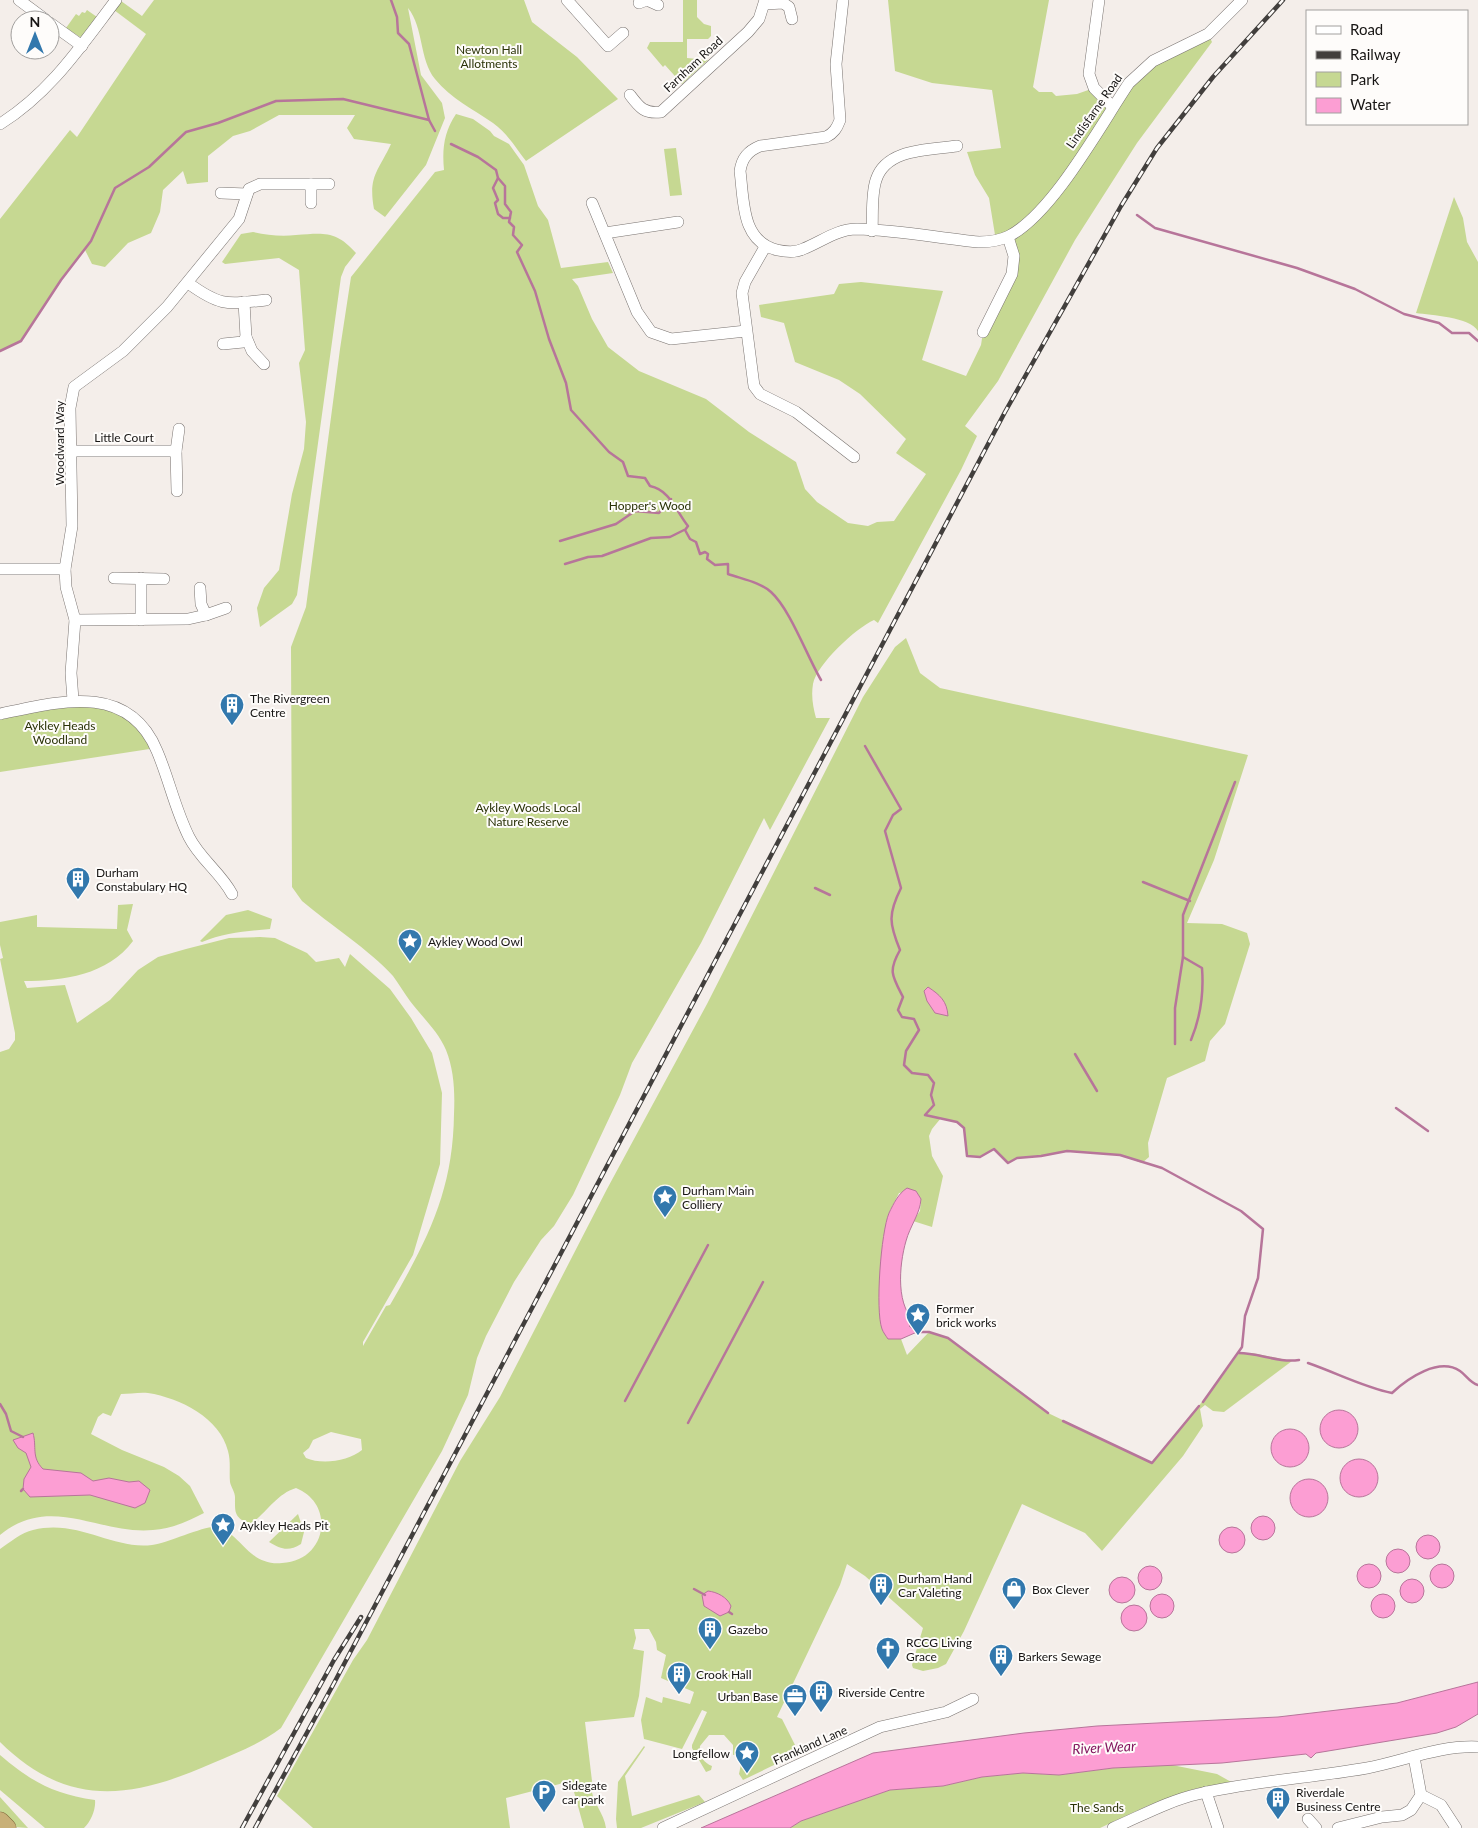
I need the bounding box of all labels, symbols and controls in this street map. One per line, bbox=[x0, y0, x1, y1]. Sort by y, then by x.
north arrow bbox=[10, 10, 60, 60]
legend bbox=[1306, 10, 1468, 125]
text: N bbox=[30, 13, 40, 30]
text: Road bbox=[1350, 20, 1383, 38]
street label: Farnham Road bbox=[660, 33, 726, 95]
park label: Newton Hall Allotments bbox=[456, 42, 522, 71]
text: Railway bbox=[1350, 45, 1401, 63]
text: Park bbox=[1350, 70, 1380, 88]
street label: Lindisfarne Road bbox=[1063, 71, 1125, 151]
text: Water bbox=[1350, 95, 1391, 113]
street label: Woodward Way bbox=[52, 400, 67, 485]
street label: Little Court bbox=[94, 430, 154, 445]
park label: Hopper's Wood bbox=[609, 498, 691, 513]
place label: The Rivergreen Centre bbox=[250, 691, 330, 720]
building icon: The Rivergreen Centre bbox=[219, 692, 245, 726]
park label: Aykley Heads Woodland bbox=[24, 718, 96, 747]
park label: Aykley Woods Local Nature Reserve bbox=[475, 800, 581, 829]
place label: Durham Constabulary HQ bbox=[96, 865, 188, 894]
building icon: Durham Constabulary HQ bbox=[65, 866, 91, 900]
place icon: Aykley Wood Owl bbox=[397, 928, 423, 962]
place label: Aykley Wood Owl bbox=[428, 934, 523, 949]
place label: Durham Main Colliery bbox=[682, 1183, 754, 1212]
place icon: Durham Main Colliery bbox=[652, 1184, 678, 1218]
place label: Former brick works bbox=[936, 1301, 996, 1330]
place icon: Former brick works bbox=[905, 1302, 931, 1336]
place icon: Aykley Heads Pit bbox=[210, 1512, 236, 1546]
place label: Aykley Heads Pit bbox=[240, 1518, 329, 1533]
place label: Durham Hand Car Valeting bbox=[898, 1571, 972, 1600]
building icon: Durham Hand Car Valeting bbox=[868, 1572, 894, 1606]
shop icon: Box Clever bbox=[1001, 1576, 1027, 1610]
place label: Box Clever bbox=[1032, 1582, 1090, 1597]
building icon: Gazebo bbox=[697, 1616, 723, 1650]
place label: Gazebo bbox=[728, 1622, 768, 1637]
place label: RCCG Living Grace bbox=[906, 1635, 972, 1664]
church icon: RCCG Living Grace bbox=[875, 1636, 901, 1670]
building icon: Barkers Sewage bbox=[988, 1643, 1014, 1677]
place label: Barkers Sewage bbox=[1018, 1649, 1101, 1664]
building icon: Crook Hall bbox=[666, 1661, 692, 1695]
place label: Crook Hall bbox=[696, 1667, 752, 1682]
building icon: Riverside Centre bbox=[808, 1679, 834, 1713]
office icon: Urban Base bbox=[782, 1683, 808, 1717]
place label: Riverside Centre bbox=[838, 1685, 925, 1700]
place label: Urban Base bbox=[717, 1689, 778, 1704]
street label: Frankland Lane bbox=[771, 1722, 849, 1768]
water label: River Wear bbox=[1072, 1737, 1136, 1757]
place icon: Longfellow bbox=[734, 1740, 760, 1774]
place label: Longfellow bbox=[672, 1746, 731, 1761]
place label: Sidegate car park bbox=[562, 1778, 607, 1807]
parking icon: Sidegate car park bbox=[531, 1779, 557, 1813]
place label: Riverdale Business Centre bbox=[1296, 1785, 1381, 1814]
building icon: Riverdale Business Centre bbox=[1265, 1786, 1291, 1820]
park label: The Sands bbox=[1070, 1800, 1124, 1815]

